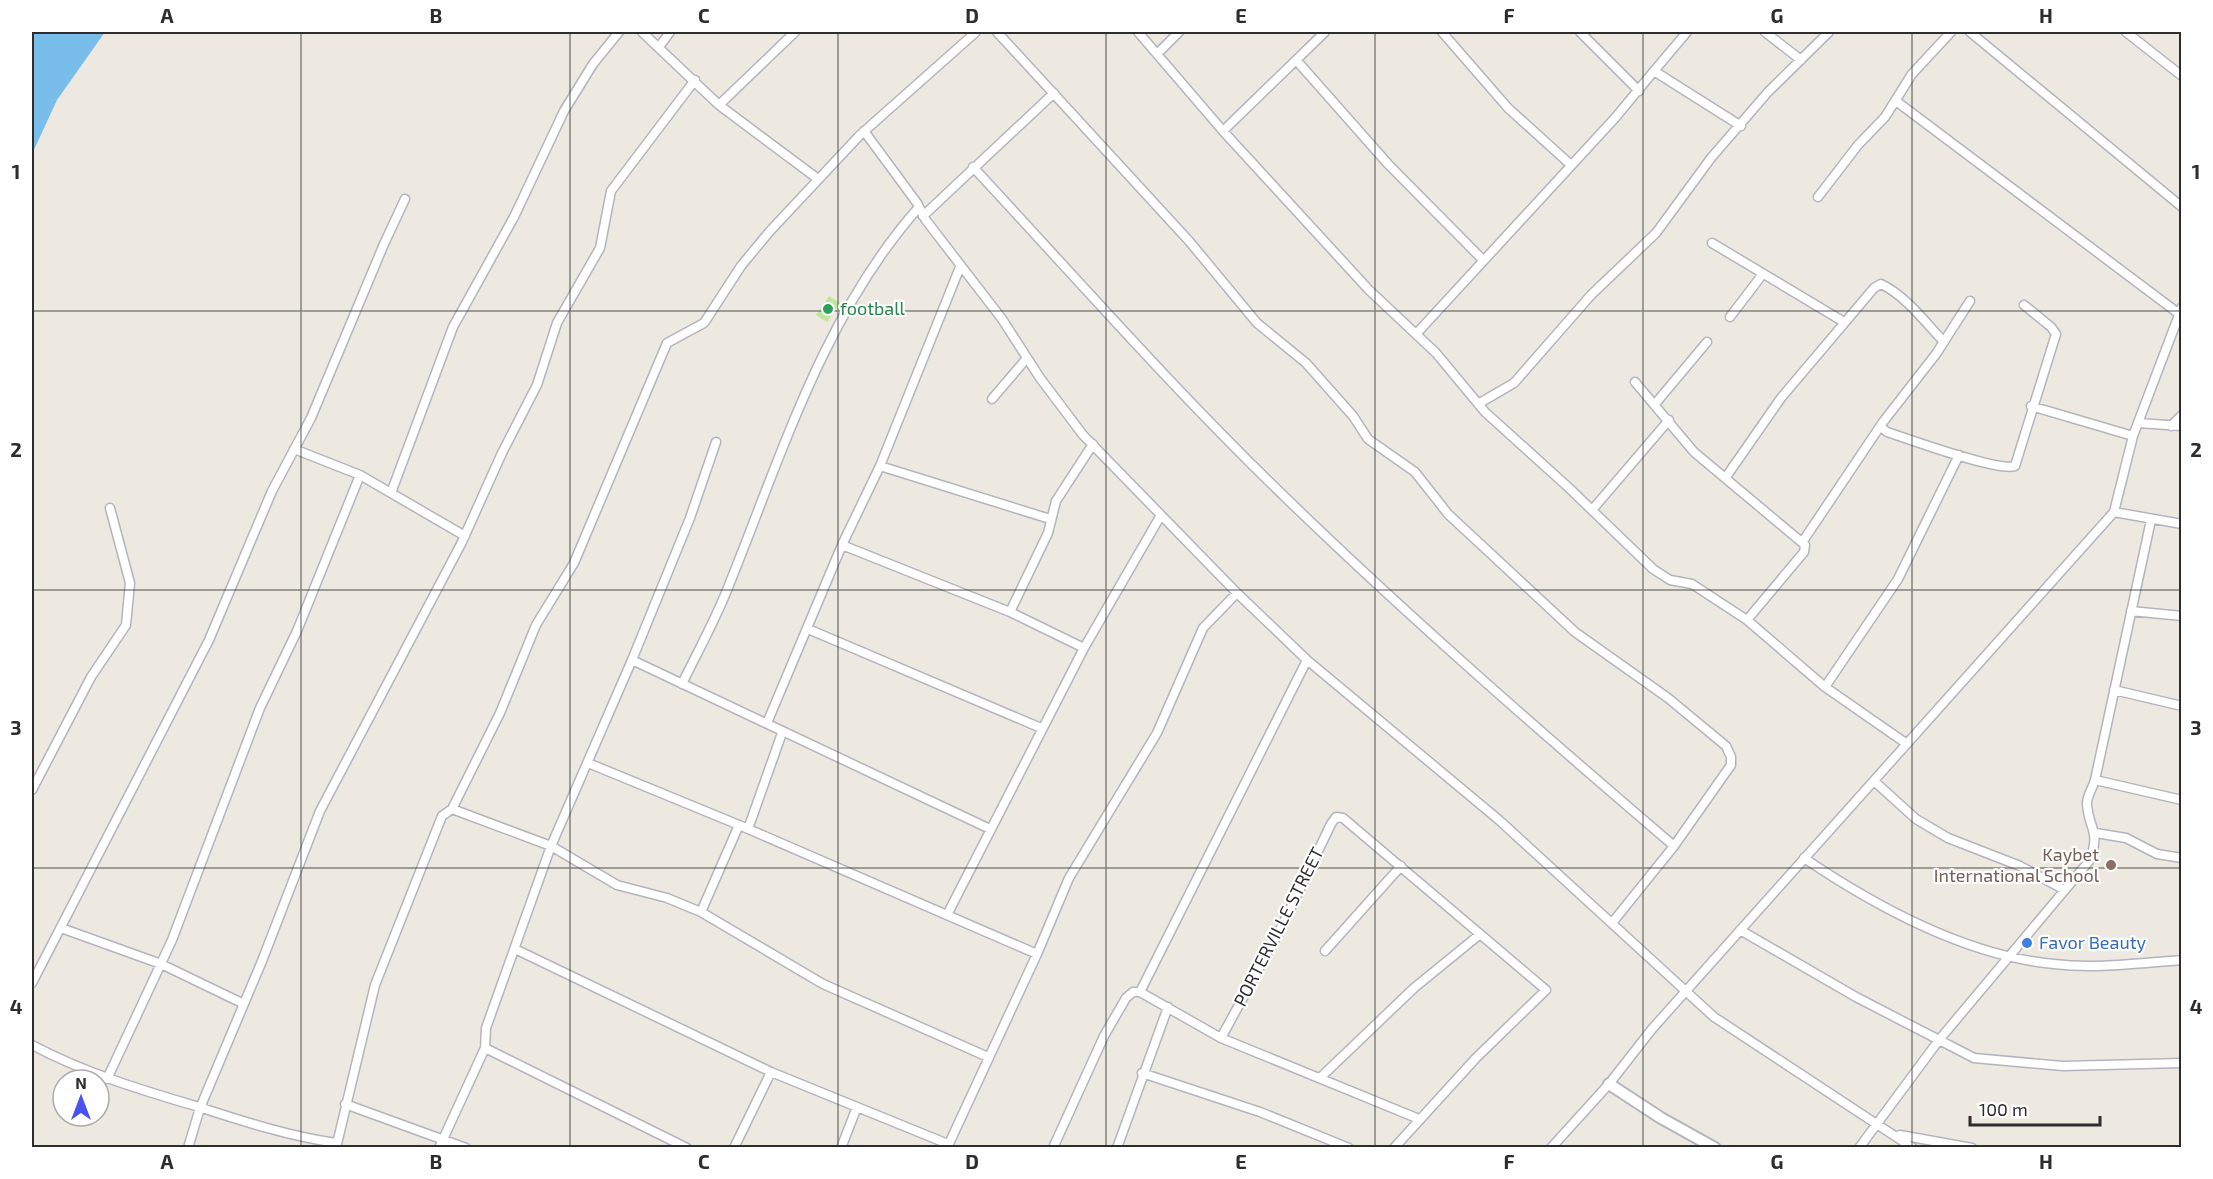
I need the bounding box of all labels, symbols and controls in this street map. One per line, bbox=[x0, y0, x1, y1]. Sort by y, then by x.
text: A bbox=[160, 3, 174, 27]
text: B bbox=[430, 3, 442, 27]
text: C bbox=[698, 3, 710, 27]
text: D bbox=[965, 3, 979, 27]
text: E bbox=[1235, 3, 1247, 27]
text: F bbox=[1503, 3, 1515, 27]
text: G bbox=[1771, 3, 1783, 27]
text: H bbox=[2039, 3, 2053, 27]
text: 1 bbox=[12, 159, 20, 183]
text: 1 bbox=[2192, 159, 2200, 183]
place label: football bbox=[840, 297, 905, 319]
marker: football bbox=[821, 302, 835, 316]
text: 2 bbox=[10, 437, 22, 461]
text: 2 bbox=[2190, 437, 2202, 461]
text: 3 bbox=[10, 715, 22, 739]
text: 3 bbox=[2190, 715, 2202, 739]
street label: PORTERVILLE STREET bbox=[1228, 843, 1328, 1010]
place label: Kaybet International School bbox=[1934, 843, 2100, 886]
marker: Kaybet International School bbox=[2104, 858, 2118, 872]
place label: Favor Beauty bbox=[2039, 931, 2147, 953]
marker: Favor Beauty bbox=[2020, 936, 2034, 950]
text: 4 bbox=[10, 994, 23, 1018]
text: 4 bbox=[2190, 994, 2203, 1018]
north arrow bbox=[51, 1068, 111, 1128]
text: N bbox=[75, 1073, 87, 1092]
scale bar bbox=[1970, 1089, 2100, 1127]
text: 100 m bbox=[1979, 1098, 2028, 1120]
text: A bbox=[160, 1149, 174, 1173]
text: B bbox=[430, 1149, 442, 1173]
text: C bbox=[698, 1149, 710, 1173]
text: D bbox=[965, 1149, 979, 1173]
text: E bbox=[1235, 1149, 1247, 1173]
text: F bbox=[1503, 1149, 1515, 1173]
text: G bbox=[1771, 1149, 1783, 1173]
text: H bbox=[2039, 1149, 2053, 1173]

